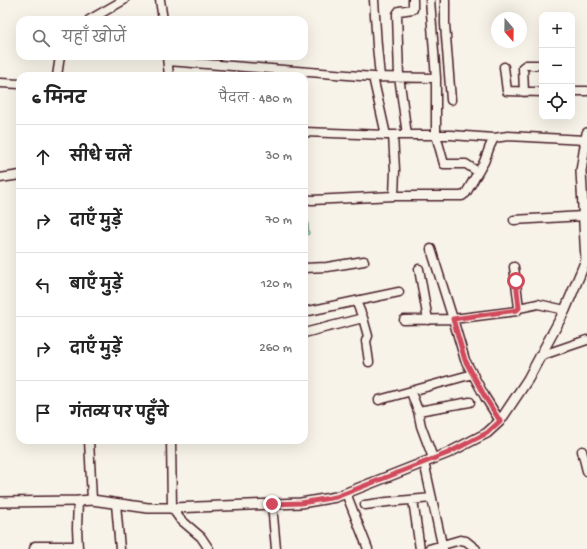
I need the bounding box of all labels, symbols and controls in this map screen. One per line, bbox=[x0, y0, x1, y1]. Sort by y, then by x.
north arrow bbox=[491, 12, 527, 48]
map controls bbox=[539, 12, 575, 120]
button: + bbox=[539, 12, 575, 48]
search box bbox=[16, 16, 308, 60]
icon: search bbox=[30, 27, 52, 49]
text: यहाँ खोजें bbox=[62, 30, 126, 48]
button: − bbox=[539, 48, 575, 84]
button: locate bbox=[539, 84, 575, 120]
text: 6 मिनट bbox=[32, 90, 86, 110]
text: पैदल · 480 m bbox=[219, 92, 292, 107]
icon: ahead bbox=[32, 146, 54, 168]
text: सीधे चलें bbox=[70, 149, 131, 167]
text: 30 m bbox=[266, 149, 292, 164]
icon: right bbox=[32, 210, 54, 232]
text: दाएँ मुड़ें bbox=[70, 213, 122, 231]
text: 70 m bbox=[266, 213, 292, 228]
route start bbox=[507, 272, 525, 290]
icon: left bbox=[32, 274, 54, 296]
text: बाएँ मुड़ें bbox=[70, 277, 122, 295]
text: 120 m bbox=[261, 277, 292, 292]
icon: right bbox=[32, 338, 54, 360]
text: दाएँ मुड़ें bbox=[70, 341, 122, 359]
text: 260 m bbox=[259, 341, 292, 356]
icon: arrive bbox=[32, 402, 54, 424]
text: गंतव्य पर पहुँचे bbox=[70, 405, 168, 423]
route end bbox=[263, 495, 281, 513]

